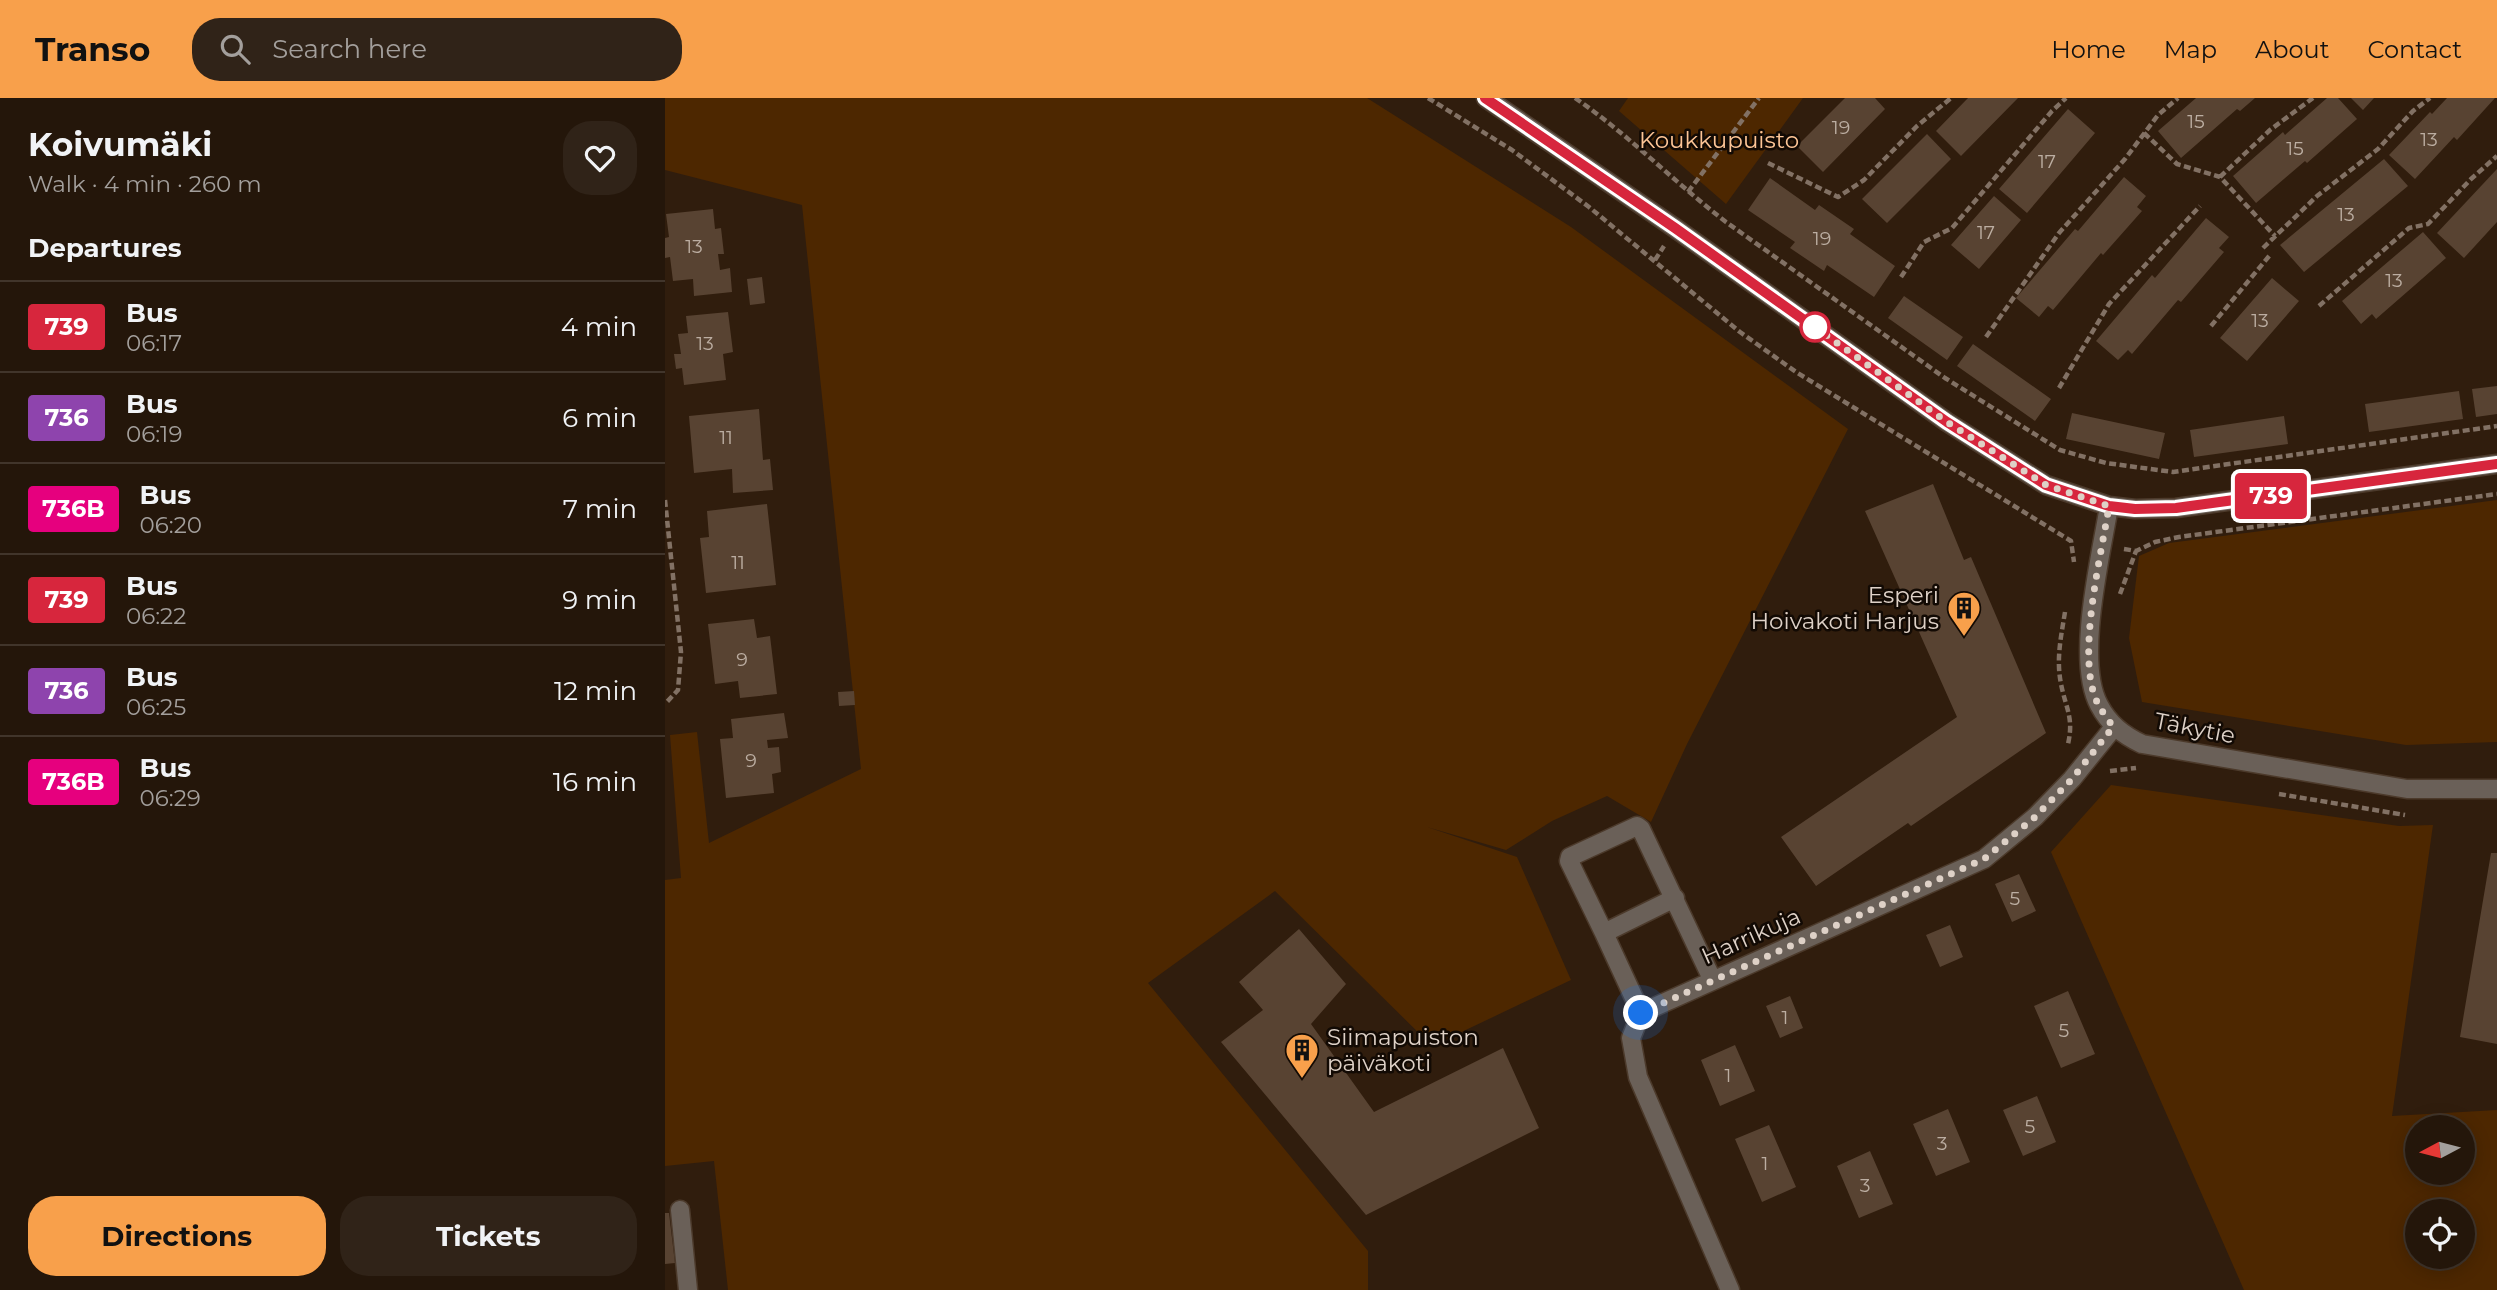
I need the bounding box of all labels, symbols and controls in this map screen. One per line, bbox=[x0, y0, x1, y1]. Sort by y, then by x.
search box bbox=[192, 18, 682, 81]
text: Transo bbox=[35, 29, 150, 69]
icon: search bbox=[216, 30, 254, 68]
text: Search here bbox=[272, 33, 427, 65]
text: Home bbox=[2051, 35, 2126, 64]
text: Map bbox=[2164, 35, 2217, 64]
text: About bbox=[2255, 35, 2329, 64]
text: Contact bbox=[2367, 35, 2462, 64]
house number: 15 bbox=[2187, 110, 2205, 133]
house number: 19 bbox=[1832, 116, 1850, 139]
button: heart bbox=[563, 121, 637, 195]
text: Koivumäki bbox=[28, 124, 212, 164]
park label: Koukkupuisto bbox=[1639, 126, 1799, 154]
house number: 13 bbox=[2420, 128, 2438, 151]
house number: 15 bbox=[2286, 137, 2304, 160]
house number: 17 bbox=[2038, 150, 2056, 173]
text: Walk · 4 min · 260 m bbox=[28, 170, 262, 198]
house number: 13 bbox=[2337, 203, 2355, 226]
house number: 17 bbox=[1977, 221, 1995, 244]
house number: 19 bbox=[1813, 227, 1831, 250]
text: Departures bbox=[28, 232, 182, 264]
house number: 13 bbox=[685, 235, 703, 258]
house number: 13 bbox=[2385, 269, 2403, 292]
text: Bus bbox=[126, 297, 178, 329]
house number: 13 bbox=[2251, 309, 2269, 332]
text: 4 min bbox=[561, 311, 637, 343]
text: 739 bbox=[44, 312, 89, 341]
unlabelled marker bbox=[1800, 312, 1830, 342]
text: 06:17 bbox=[126, 329, 182, 357]
house number: 13 bbox=[696, 332, 714, 355]
text: Bus bbox=[126, 388, 178, 420]
text: 6 min bbox=[562, 402, 637, 434]
text: 736 bbox=[44, 403, 89, 432]
text: 06:19 bbox=[126, 420, 182, 448]
house number: 11 bbox=[719, 426, 733, 449]
line badge: 739 bbox=[2231, 473, 2311, 519]
text: Bus bbox=[140, 479, 191, 511]
text: 739 bbox=[2249, 481, 2293, 510]
text: 7 min bbox=[563, 493, 637, 525]
text: 736B bbox=[42, 494, 105, 523]
text: 06:20 bbox=[140, 511, 202, 539]
house number: 11 bbox=[731, 551, 745, 574]
text: Bus bbox=[126, 570, 178, 602]
place label: Esperi Hoivakoti Harjus bbox=[1750, 581, 1939, 635]
text: 9 min bbox=[562, 584, 637, 616]
text: 739 bbox=[44, 585, 89, 614]
building icon: Esperi Hoivakoti Harjus bbox=[1945, 589, 1983, 638]
text: 06:22 bbox=[126, 602, 186, 630]
house number: 9 bbox=[736, 648, 748, 671]
text: Bus bbox=[126, 661, 178, 693]
text: 12 min bbox=[554, 675, 637, 707]
text: 736 bbox=[44, 676, 89, 705]
text: 06:25 bbox=[126, 693, 186, 721]
street label: Täkytie bbox=[2152, 706, 2238, 750]
house number: 9 bbox=[745, 749, 757, 772]
text: Bus bbox=[140, 752, 191, 784]
text: 16 min bbox=[553, 766, 637, 798]
text: 736B bbox=[42, 767, 105, 796]
text: 06:29 bbox=[140, 784, 201, 812]
house number: 5 bbox=[2010, 887, 2021, 910]
street label: Harrikuja bbox=[1697, 902, 1805, 970]
your location bbox=[1623, 995, 1658, 1030]
house number: 1 bbox=[1782, 1006, 1788, 1029]
house number: 5 bbox=[2059, 1019, 2070, 1042]
place label: Siimapuiston päiväkoti bbox=[1327, 1023, 1479, 1077]
building icon: Siimapuiston päiväkoti bbox=[1283, 1031, 1321, 1080]
house number: 1 bbox=[1725, 1064, 1731, 1087]
house number: 5 bbox=[2025, 1115, 2036, 1138]
north arrow bbox=[2405, 1115, 2475, 1185]
map controls bbox=[2405, 1115, 2475, 1269]
house number: 3 bbox=[1937, 1132, 1947, 1155]
house number: 1 bbox=[1762, 1152, 1768, 1175]
house number: 3 bbox=[1860, 1174, 1870, 1197]
button: Directions bbox=[28, 1196, 326, 1276]
button: Tickets bbox=[340, 1196, 637, 1276]
button: locate bbox=[2405, 1199, 2475, 1269]

